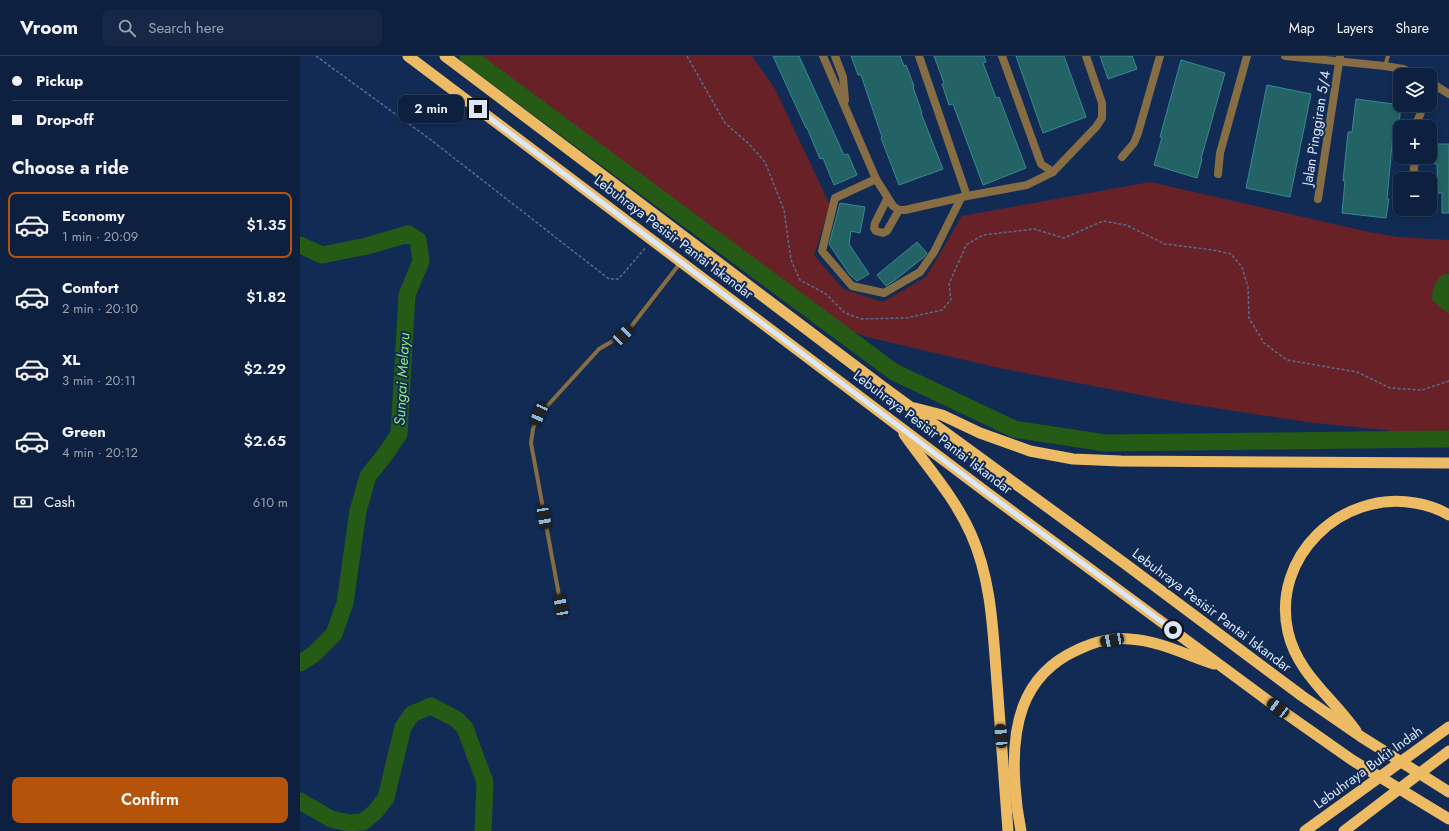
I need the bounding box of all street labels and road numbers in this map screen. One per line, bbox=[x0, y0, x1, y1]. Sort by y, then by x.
street label: Jalan Pinggiran 5/4 bbox=[1297, 69, 1335, 189]
street label: Lebuhraya Pesisir Pantai Iskandar bbox=[590, 170, 758, 304]
street label: Lebuhraya Pesisir Pantai Iskandar bbox=[849, 365, 1017, 499]
street label: Lebuhraya Pesisir Pantai Iskandar bbox=[1128, 543, 1296, 677]
street label: Lebuhraya Bukit Indah bbox=[1309, 721, 1427, 813]

